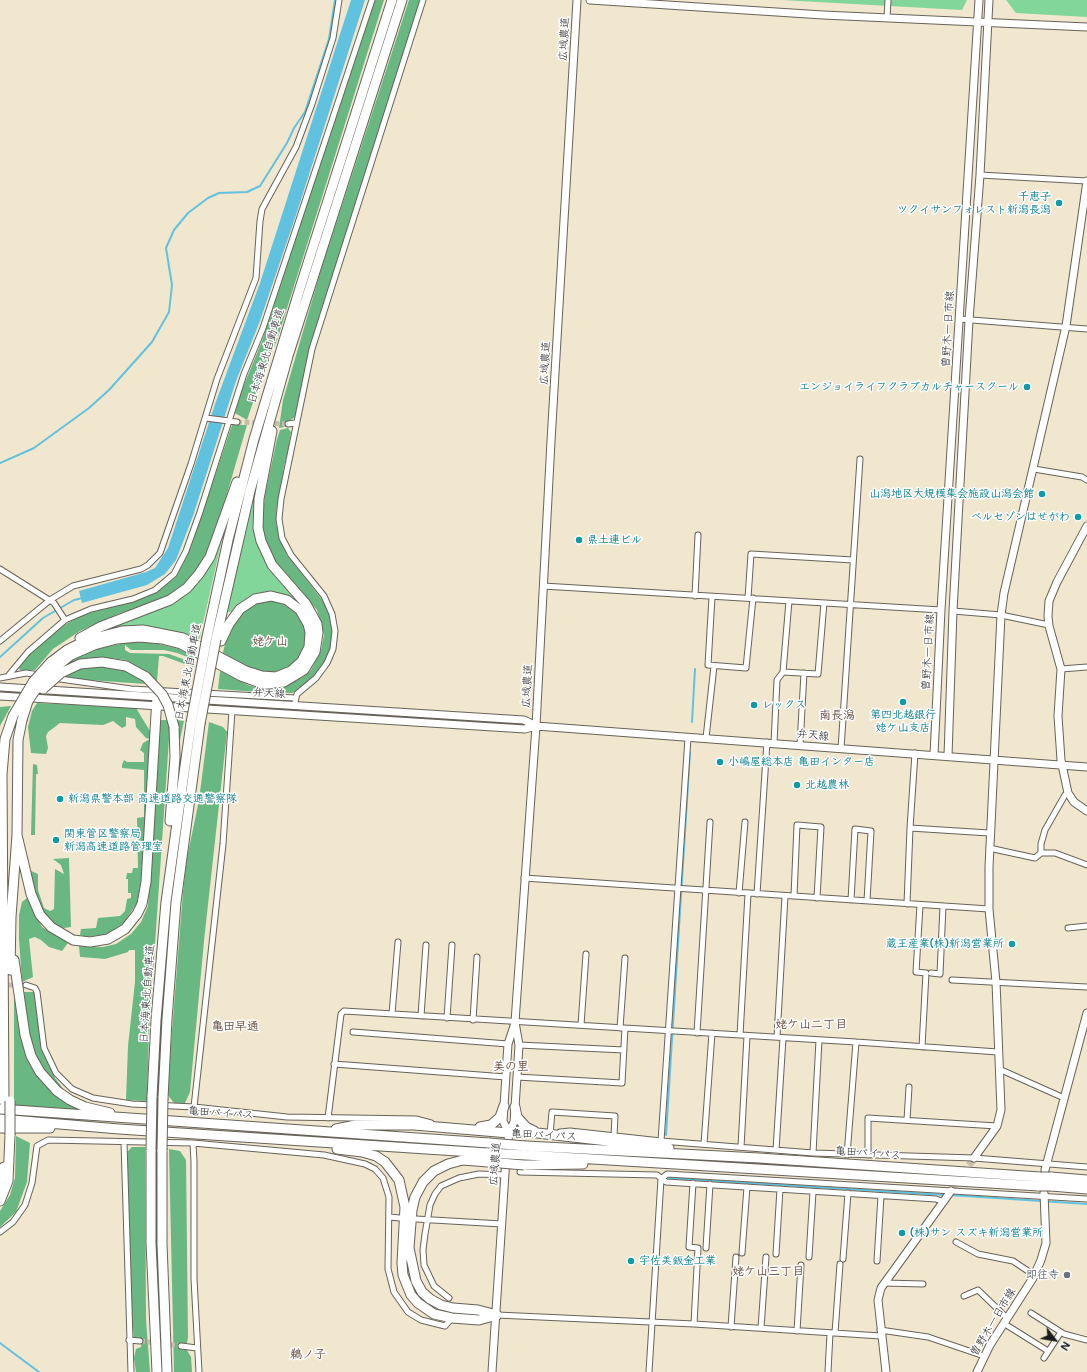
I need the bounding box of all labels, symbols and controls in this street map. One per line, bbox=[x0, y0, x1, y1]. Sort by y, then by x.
street label: 広域農道 bbox=[556, 17, 572, 61]
place label: 千恵子 ツクイサンフォレスト新潟長潟 bbox=[897, 190, 1051, 216]
marker: 千恵子 ツクイサンフォレスト新潟長潟 bbox=[1054, 198, 1064, 208]
street label: 曽野木一日市線 bbox=[939, 290, 957, 368]
street label: 日本海東北自動車道 bbox=[245, 307, 287, 405]
street label: 広域農道 bbox=[537, 341, 553, 385]
place label: エンジョイライフクラブカルチャースクール bbox=[799, 380, 1019, 394]
marker: エンジョイライフクラブカルチャースクール bbox=[1022, 382, 1032, 392]
place label: 山潟地区大規模集会施設山潟会館 bbox=[869, 487, 1034, 501]
marker: 山潟地区大規模集会施設山潟会館 bbox=[1037, 489, 1047, 499]
place label: ベルセゾンはせがわ bbox=[971, 510, 1070, 524]
marker: ベルセゾンはせがわ bbox=[1073, 512, 1083, 522]
place label: 県土連ビル bbox=[587, 533, 642, 547]
marker: 県土連ビル bbox=[574, 535, 584, 545]
street label: 曽野木一日市線 bbox=[919, 613, 937, 691]
street label: 日本海東北自動車道 bbox=[172, 622, 204, 722]
district label: 姥ケ山 bbox=[252, 634, 288, 648]
street label: 広域農道 bbox=[519, 664, 535, 708]
street label: 弁天線 bbox=[252, 686, 286, 700]
marker: 第四北越銀行 姥ケ山支店 bbox=[898, 697, 908, 707]
place label: レックス bbox=[762, 698, 806, 712]
marker: レックス bbox=[749, 700, 759, 710]
district label: 南長潟 bbox=[819, 708, 855, 722]
place label: 第四北越銀行 姥ケ山支店 bbox=[870, 708, 936, 734]
street label: 弁天線 bbox=[796, 727, 830, 743]
place label: 小嶋屋総本店 亀田インター店 bbox=[728, 755, 875, 769]
marker: 小嶋屋総本店 亀田インター店 bbox=[715, 757, 725, 767]
place label: 北越農林 bbox=[805, 778, 849, 792]
marker: 北越農林 bbox=[792, 780, 802, 790]
place label: 新潟県警本部 高速道路交通警察隊 bbox=[68, 792, 237, 806]
marker: 新潟県警本部 高速道路交通警察隊 bbox=[55, 794, 65, 804]
place label: 関東管区警察局 新潟高速道路管理室 bbox=[64, 827, 163, 853]
marker: 関東管区警察局 新潟高速道路管理室 bbox=[51, 835, 61, 845]
place label: 蔵王産業(株)新潟営業所 bbox=[886, 937, 1004, 951]
marker: 蔵王産業(株)新潟営業所 bbox=[1007, 939, 1017, 949]
street label: 日本海東北自動車道 bbox=[137, 944, 157, 1044]
district label: 姥ケ山二丁目 bbox=[775, 1017, 847, 1031]
district label: 亀田早通 bbox=[211, 1019, 259, 1033]
district label: 美の里 bbox=[493, 1059, 529, 1073]
street label: 亀田バイパス bbox=[188, 1104, 254, 1122]
street label: 亀田バイパス bbox=[511, 1127, 577, 1143]
street label: 広域農道 bbox=[487, 1142, 503, 1186]
street label: 亀田バイパス bbox=[835, 1144, 901, 1162]
place label: (株)サン スズキ新潟営業所 bbox=[910, 1226, 1043, 1240]
marker: (株)サン スズキ新潟営業所 bbox=[897, 1228, 907, 1238]
place label: 宇佐美鈑金工業 bbox=[639, 1254, 716, 1268]
marker: 宇佐美鈑金工業 bbox=[626, 1256, 636, 1266]
district label: 姥ケ山三丁目 bbox=[732, 1264, 804, 1278]
place label: 即往寺 bbox=[1026, 1268, 1059, 1282]
marker: 即往寺 bbox=[1062, 1270, 1072, 1280]
street label: 曽野木一日市線 bbox=[968, 1286, 1018, 1358]
north arrow bbox=[1035, 1320, 1075, 1360]
text: N bbox=[1057, 1339, 1074, 1354]
district label: 鵜ノ子 bbox=[290, 1347, 326, 1361]

